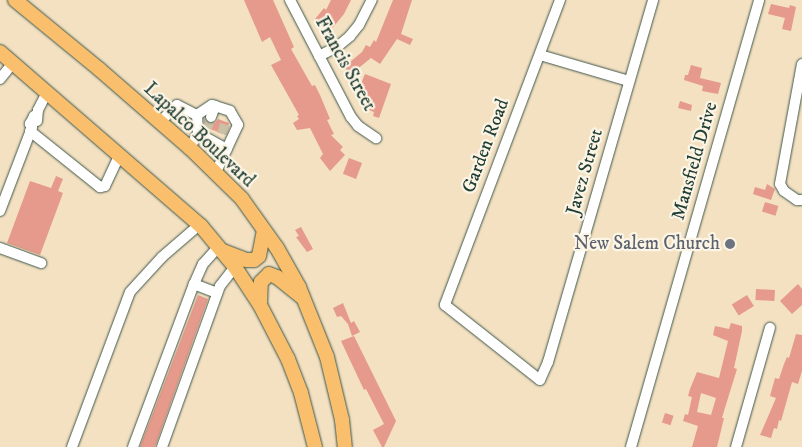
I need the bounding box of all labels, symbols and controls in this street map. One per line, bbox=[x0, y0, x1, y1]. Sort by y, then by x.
street label: Francis Street bbox=[310, 13, 380, 115]
street label: Lapalco Boulevard bbox=[139, 78, 259, 192]
street label: Garden Road bbox=[458, 96, 514, 196]
street label: Mansfield Drive bbox=[667, 99, 723, 223]
street label: Javez Street bbox=[562, 126, 608, 218]
place label: New Salem Church bbox=[574, 233, 720, 255]
marker: New Salem Church bbox=[724, 238, 736, 250]

